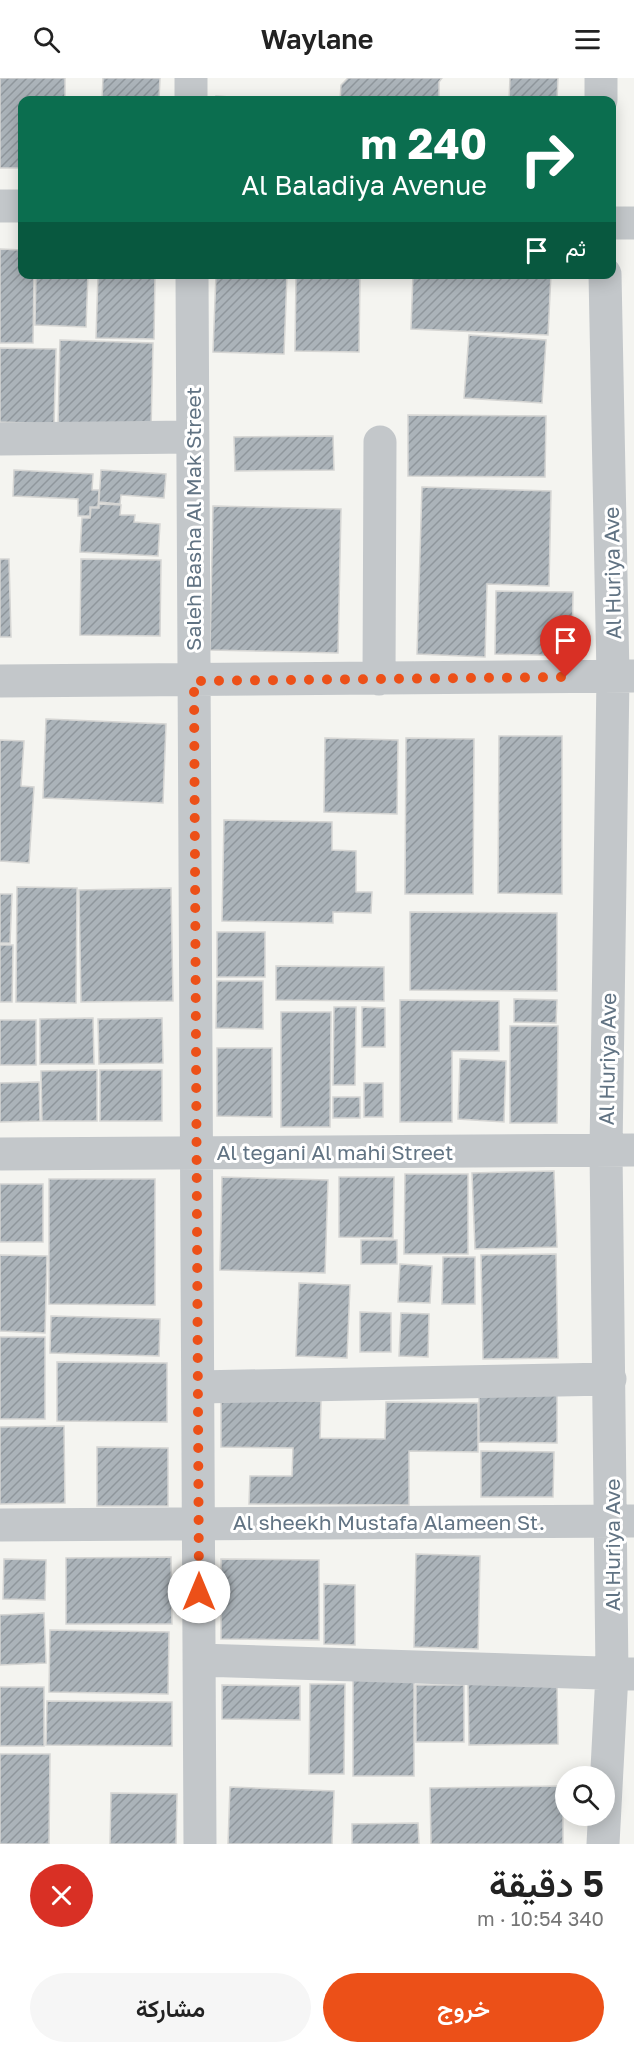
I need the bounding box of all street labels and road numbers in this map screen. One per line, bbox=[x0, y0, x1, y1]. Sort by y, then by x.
street label: Saleh Basha Al Mak Street bbox=[180, 387, 206, 651]
street label: Al Huriya Ave bbox=[598, 506, 626, 640]
street label: Al Huriya Ave bbox=[593, 992, 621, 1126]
street label: Al tegani Al mahi Street bbox=[217, 1139, 453, 1165]
street label: Al Huriya Ave bbox=[599, 1479, 625, 1611]
street label: Al sheekh Mustafa Alameen St. bbox=[233, 1509, 545, 1535]

